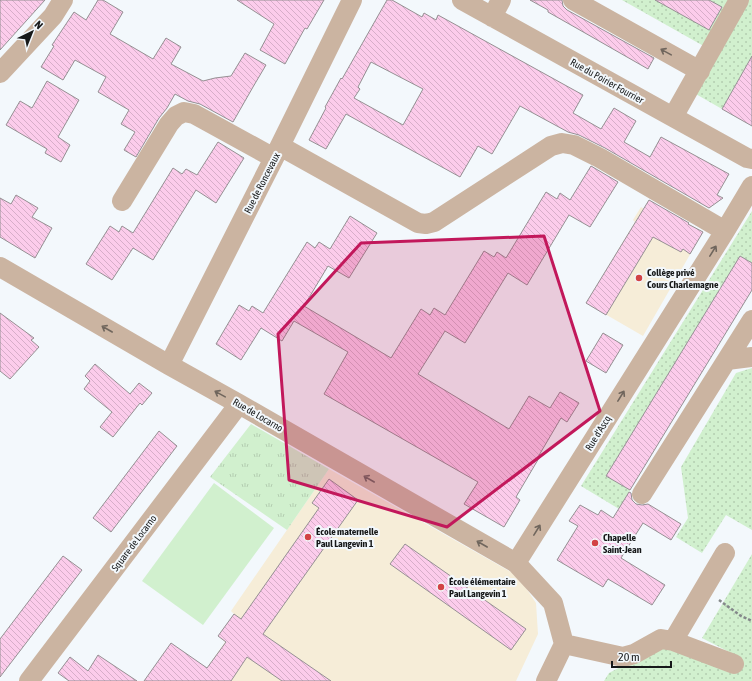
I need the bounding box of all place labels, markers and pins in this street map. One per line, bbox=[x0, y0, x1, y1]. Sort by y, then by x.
place label: Collège privé Cours Charlemagne bbox=[647, 267, 719, 290]
marker: Collège privé Cours Charlemagne bbox=[634, 273, 644, 283]
place label: École maternelle Paul Langevin 1 bbox=[316, 526, 379, 549]
marker: École maternelle Paul Langevin 1 bbox=[303, 532, 313, 542]
place label: Chapelle Saint-Jean bbox=[603, 532, 642, 555]
marker: Chapelle Saint-Jean bbox=[590, 538, 600, 548]
place label: École élémentaire Paul Langevin 1 bbox=[449, 576, 516, 599]
marker: École élémentaire Paul Langevin 1 bbox=[436, 582, 446, 592]

